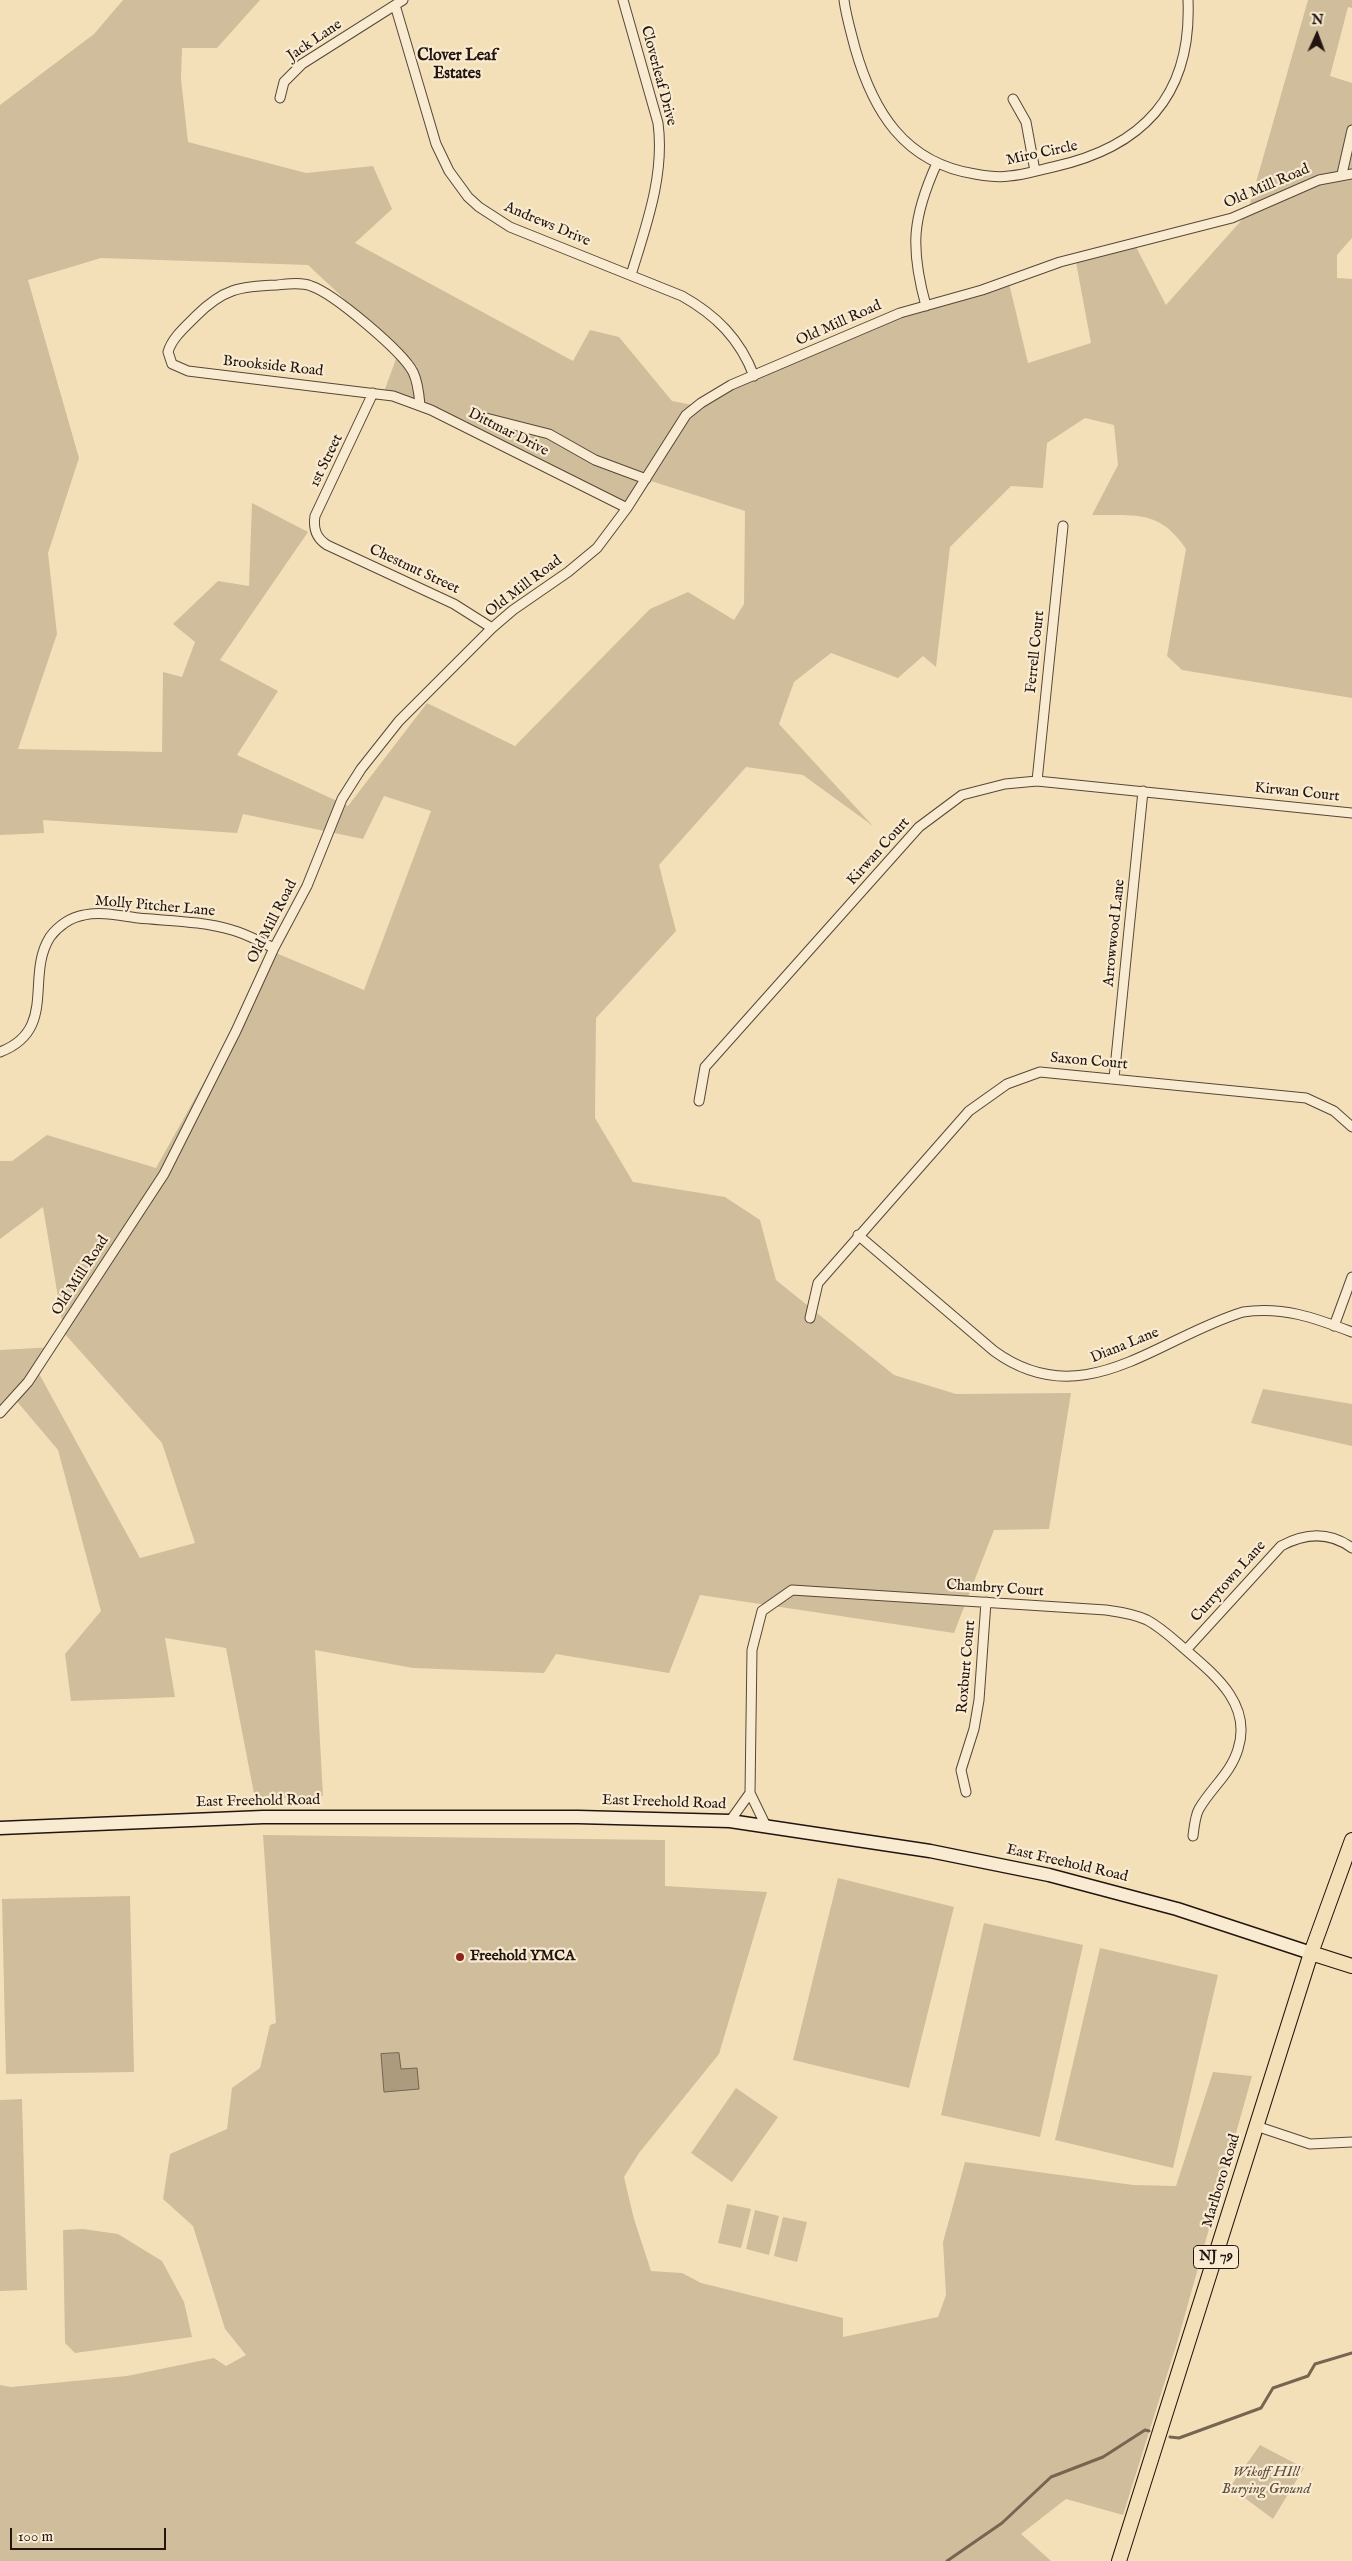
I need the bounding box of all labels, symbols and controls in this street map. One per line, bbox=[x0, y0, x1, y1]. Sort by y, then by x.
north arrow bbox=[1292, 10, 1342, 60]
text: N bbox=[1311, 11, 1324, 29]
street label: Jack Lane bbox=[284, 16, 346, 66]
street label: Cloverleaf Drive bbox=[636, 24, 680, 128]
district label: Clover Leaf Estates bbox=[417, 47, 497, 85]
street label: Miro Circle bbox=[1005, 138, 1079, 170]
street label: Old Mill Road bbox=[1221, 161, 1313, 213]
street label: Andrews Drive bbox=[501, 199, 593, 251]
street label: Old Mill Road bbox=[794, 297, 884, 351]
street label: Brookside Road bbox=[222, 353, 324, 381]
street label: Dittmar Drive bbox=[465, 405, 551, 461]
street label: 1st Street bbox=[307, 432, 347, 490]
street label: Chestnut Street bbox=[366, 541, 462, 599]
street label: Old Mill Road bbox=[482, 552, 566, 622]
street label: Ferrell Court bbox=[1023, 610, 1049, 694]
street label: Kirwan Court bbox=[1254, 780, 1340, 806]
street label: Kirwan Court bbox=[844, 814, 914, 890]
street label: Old Mill Road bbox=[244, 877, 302, 967]
street label: Arrowwood Lane bbox=[1100, 878, 1130, 988]
street label: Molly Pitcher Lane bbox=[94, 893, 216, 921]
street label: Saxon Court bbox=[1049, 1050, 1129, 1074]
street label: Old Mill Road bbox=[49, 1233, 113, 1319]
street label: Diana Lane bbox=[1088, 1324, 1162, 1368]
street label: Currytown Lane bbox=[1188, 1538, 1270, 1626]
street label: Chambry Court bbox=[945, 1577, 1045, 1601]
street label: Roxburt Court bbox=[954, 1620, 980, 1714]
street label: East Freehold Road bbox=[196, 1792, 320, 1812]
street label: East Freehold Road bbox=[602, 1792, 726, 1814]
street label: East Freehold Road bbox=[1004, 1841, 1130, 1887]
place label: Freehold YMCA bbox=[470, 1948, 575, 1966]
marker: Freehold YMCA bbox=[454, 1951, 466, 1963]
street label: Marlboro Road bbox=[1199, 2132, 1245, 2230]
road number: NJ 79 bbox=[1194, 2246, 1238, 2268]
park label: Wikoff HIll Burying Ground bbox=[1222, 2464, 1310, 2499]
scale bar bbox=[12, 2518, 169, 2550]
text: 100 m bbox=[18, 2527, 53, 2546]

